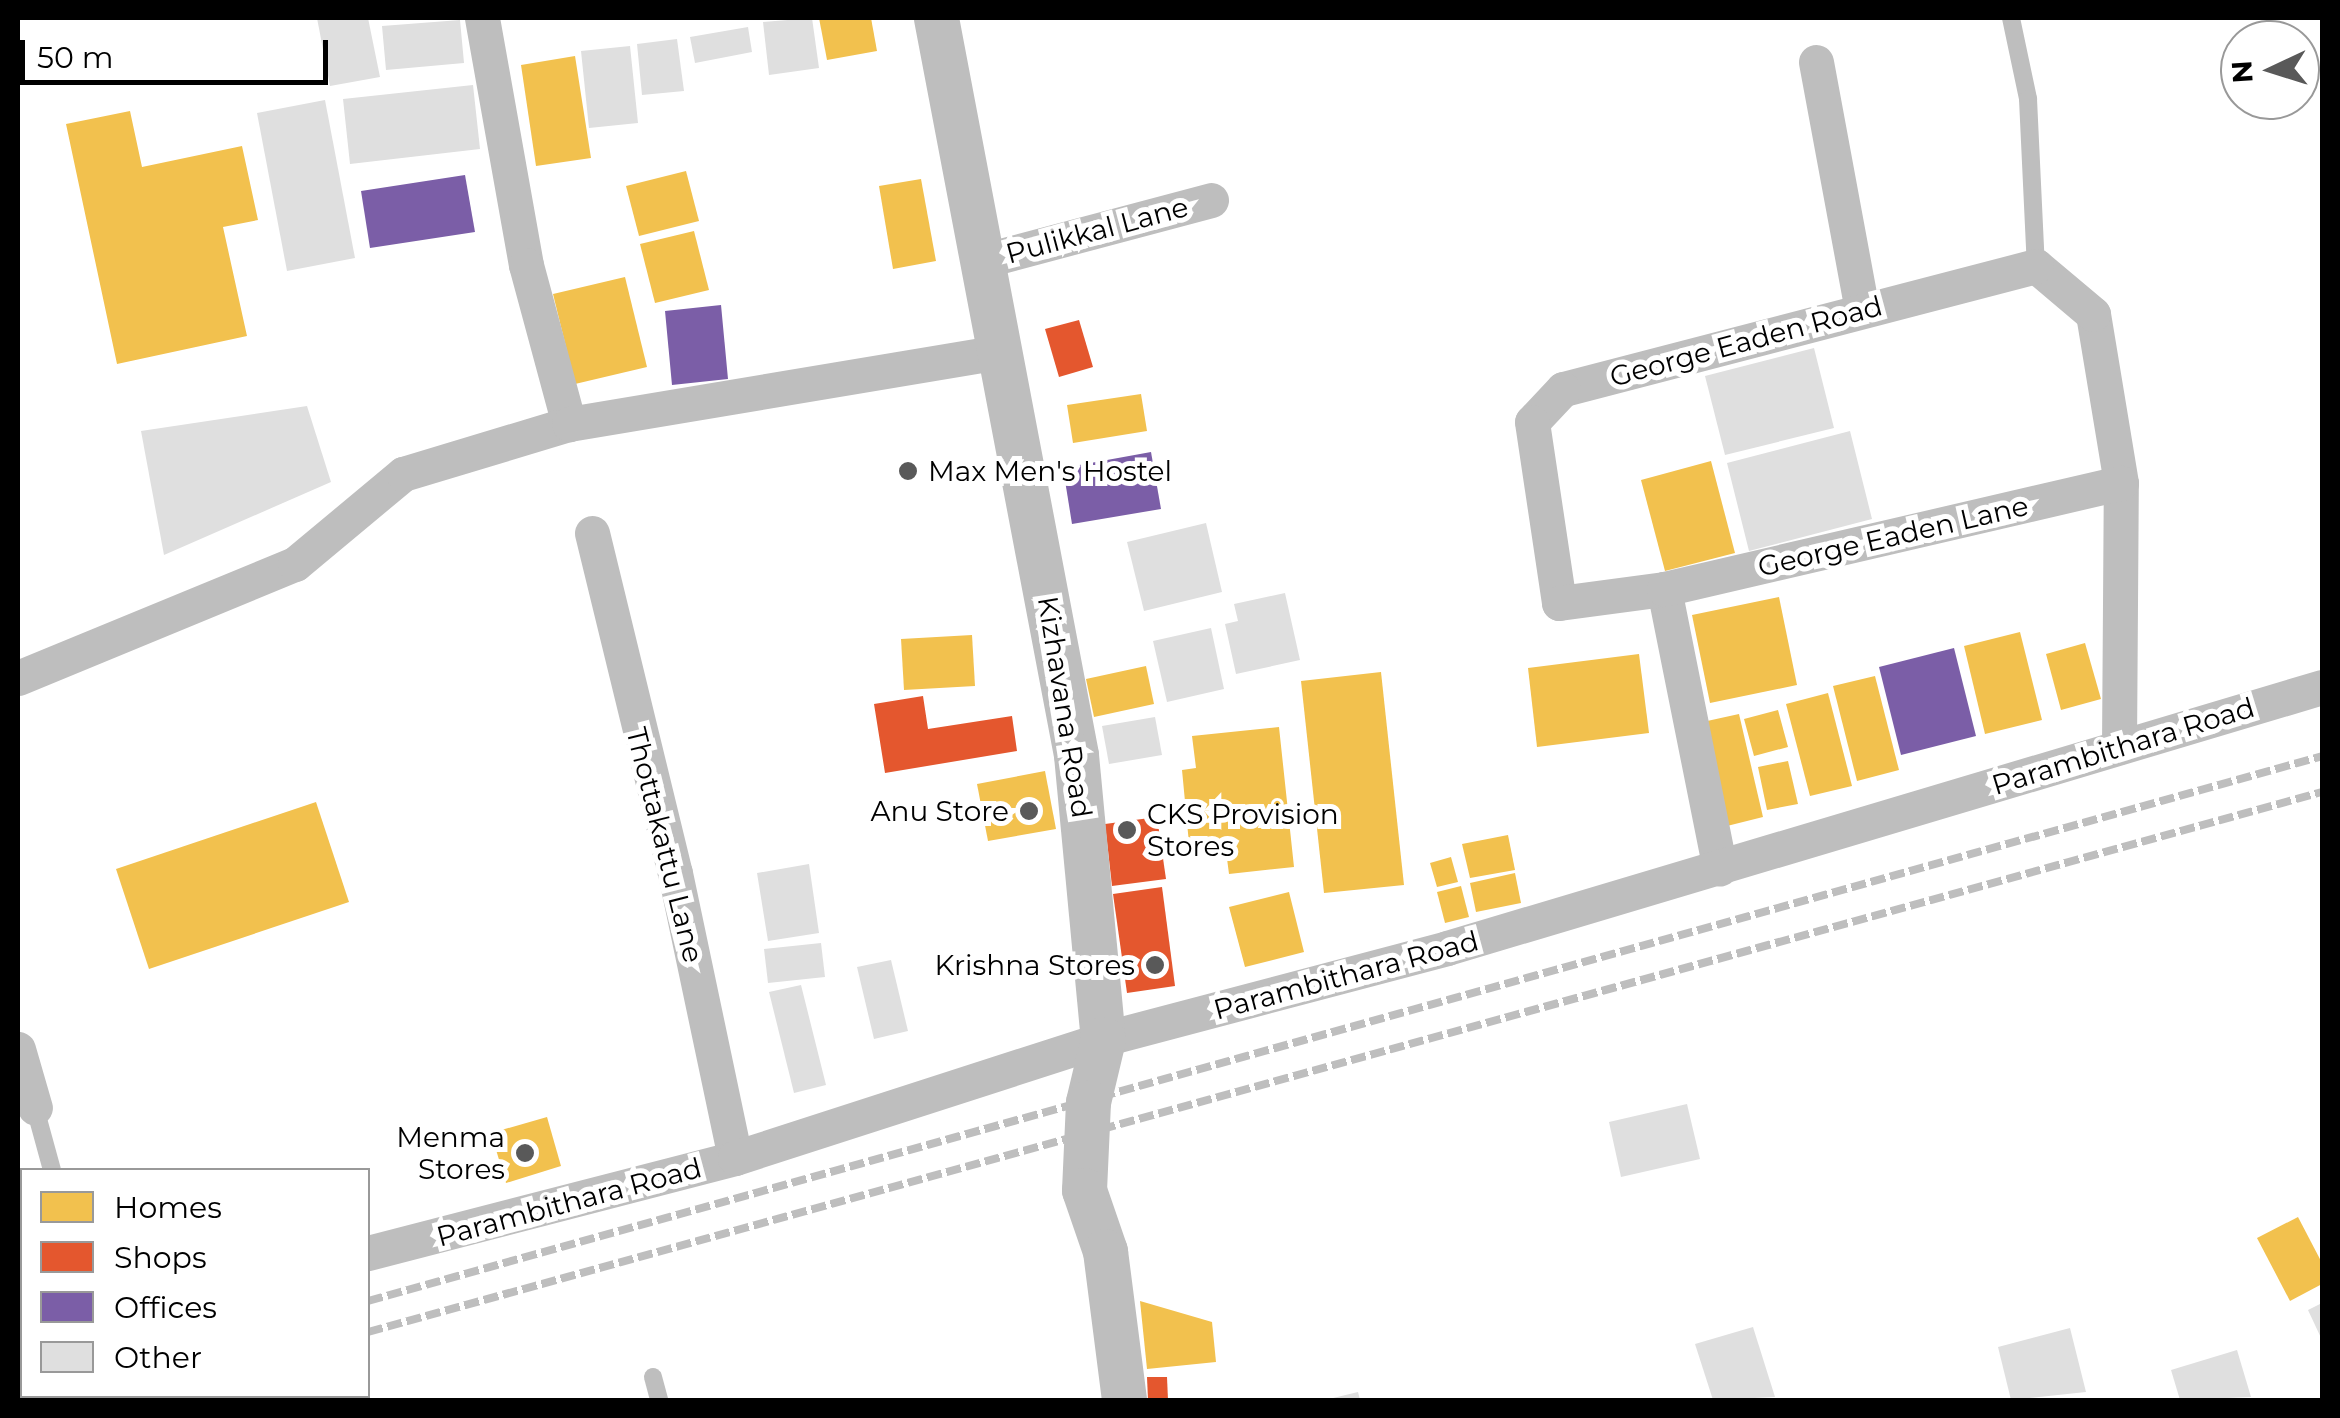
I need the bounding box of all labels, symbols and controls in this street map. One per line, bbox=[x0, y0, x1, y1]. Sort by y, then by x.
scale bar bbox=[25, 20, 332, 82]
north arrow bbox=[2220, 20, 2320, 120]
text: 50 m bbox=[37, 39, 114, 76]
text: N bbox=[2224, 59, 2260, 84]
street label: Pulikkal Lane bbox=[1002, 190, 1192, 270]
street label: George Eaden Road bbox=[1606, 288, 1886, 394]
place label: Max Men's Hostel bbox=[928, 454, 1172, 488]
marker: Max Men's Hostel bbox=[897, 460, 919, 482]
street label: George Eaden Lane bbox=[1755, 489, 2031, 583]
street label: Kizhavana Road bbox=[1031, 594, 1099, 820]
street label: Parambithara Road bbox=[1988, 690, 2258, 802]
street label: Thottakattu Lane bbox=[620, 724, 710, 966]
place label: Anu Store bbox=[870, 794, 1009, 828]
place label: CKS Provision Stores bbox=[1147, 797, 1339, 863]
marker: Anu Store bbox=[1018, 800, 1040, 822]
marker: CKS Provision Stores bbox=[1116, 819, 1138, 841]
street label: Parambithara Road bbox=[1210, 923, 1482, 1027]
place label: Krishna Stores bbox=[934, 948, 1135, 982]
marker: Krishna Stores bbox=[1144, 954, 1166, 976]
place label: Menma Stores bbox=[396, 1120, 505, 1186]
marker: Menma Stores bbox=[514, 1142, 536, 1164]
street label: Parambithara Road bbox=[433, 1150, 705, 1254]
legend bbox=[20, 1168, 370, 1398]
text: Homes bbox=[114, 1189, 222, 1226]
text: Shops bbox=[114, 1239, 207, 1276]
text: Offices bbox=[114, 1289, 217, 1326]
text: Other bbox=[114, 1339, 202, 1376]

